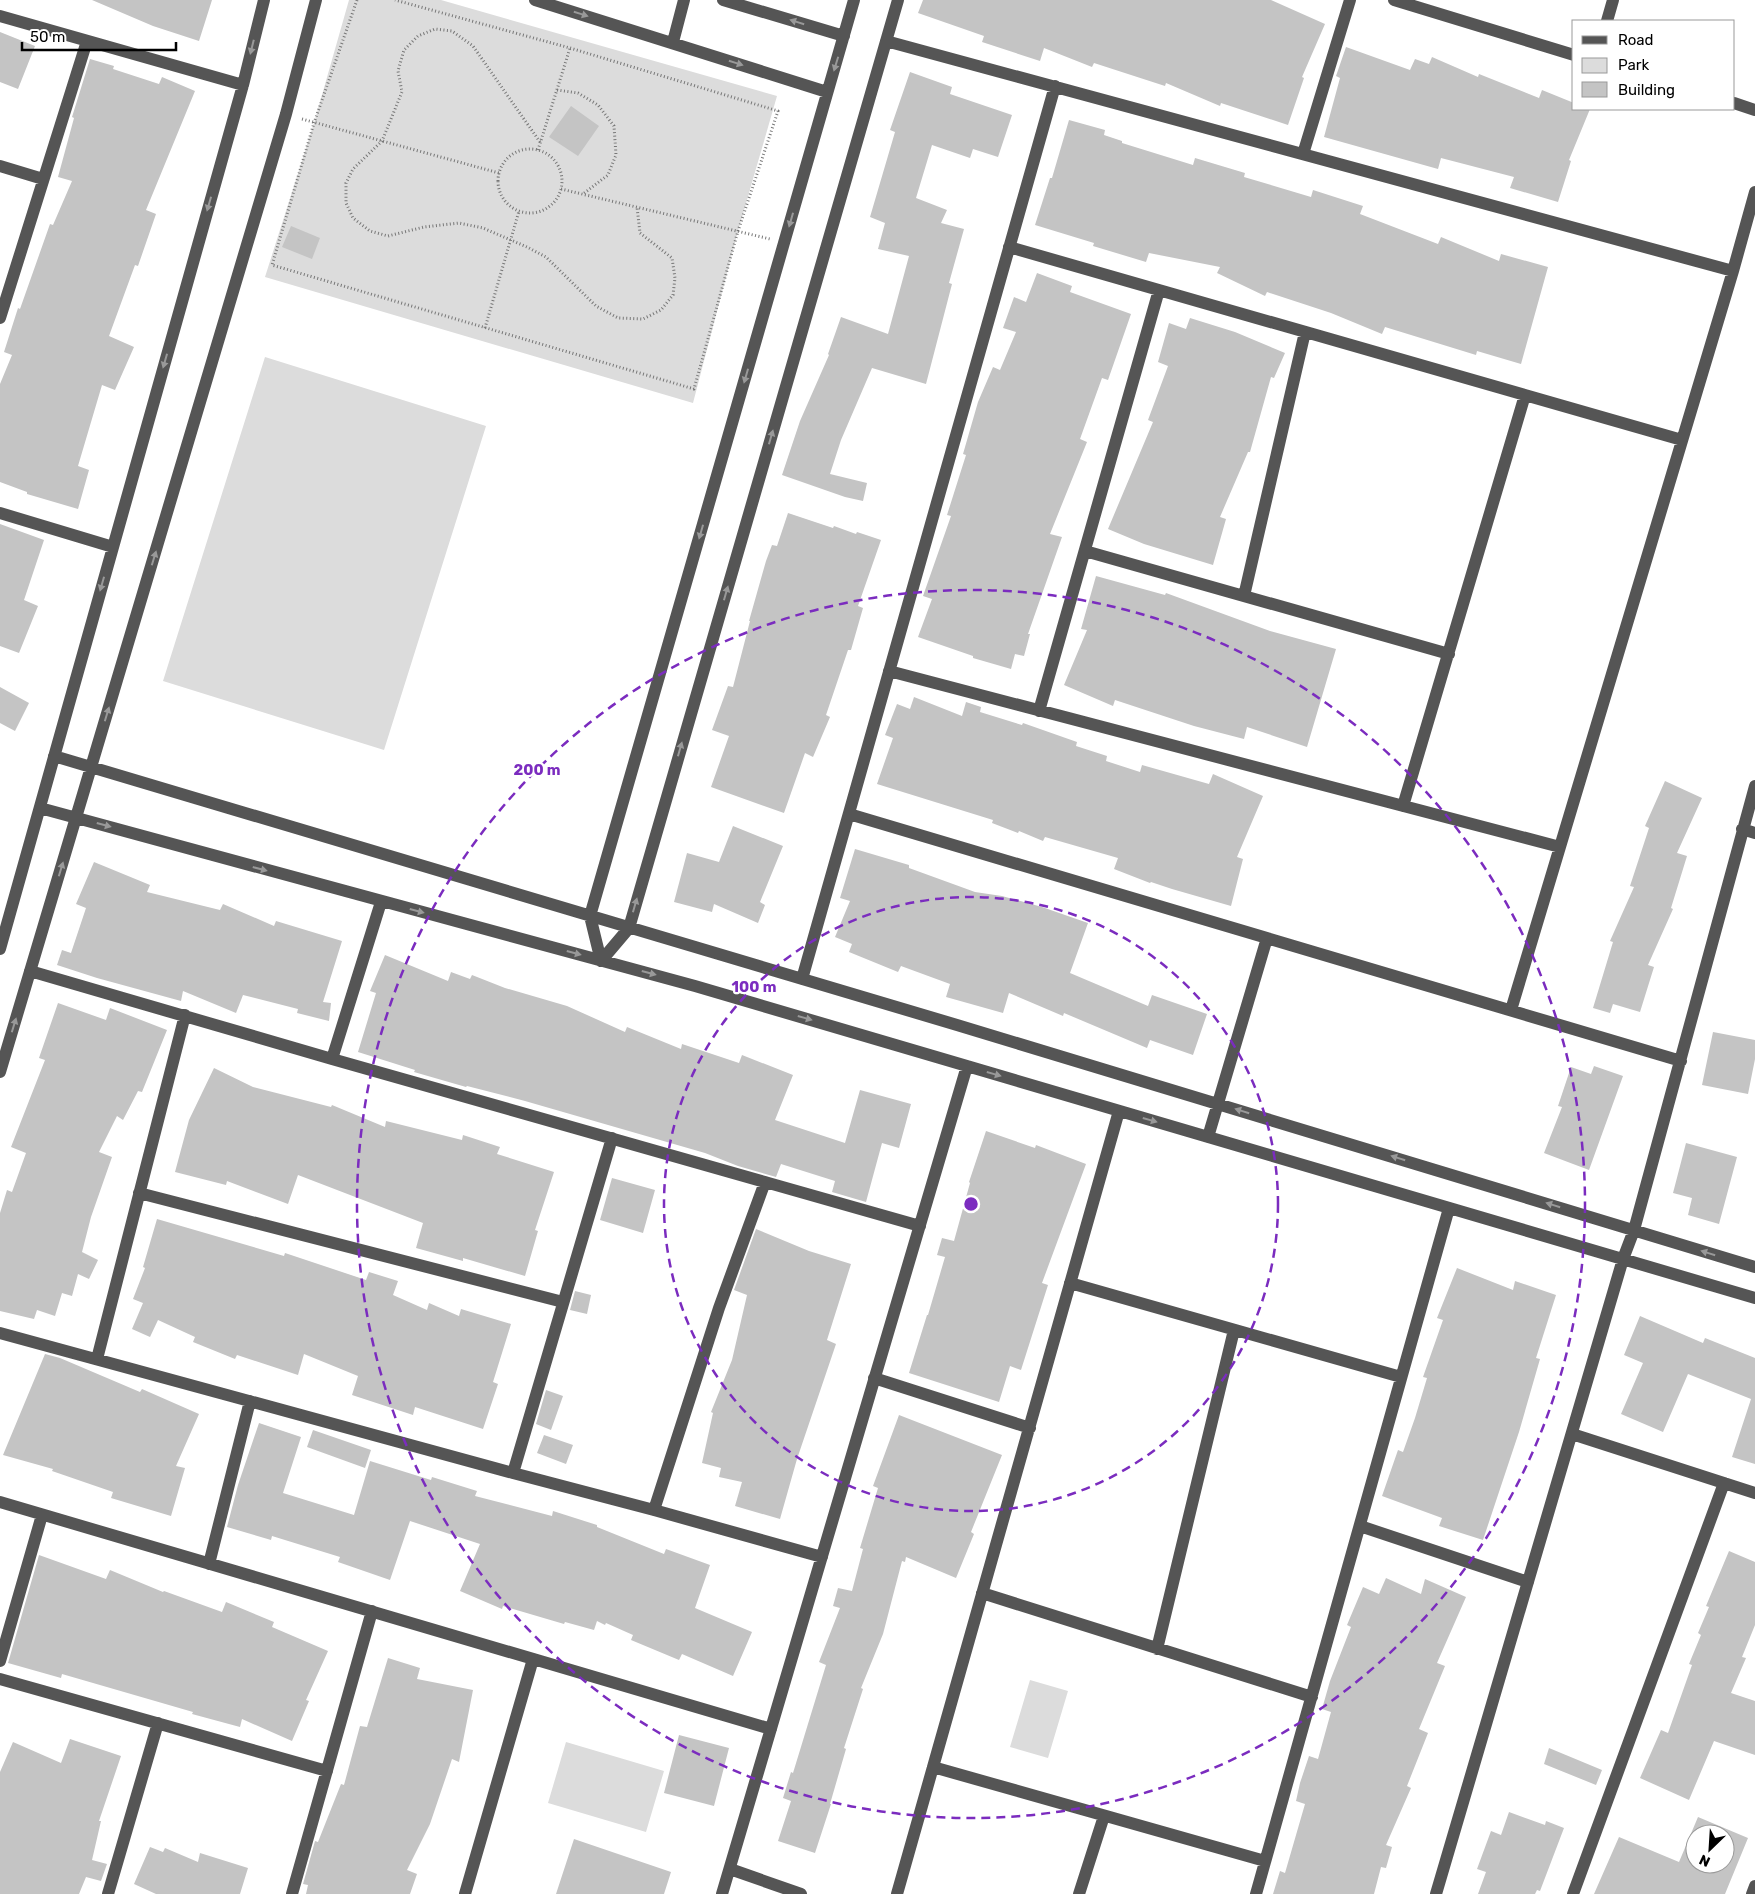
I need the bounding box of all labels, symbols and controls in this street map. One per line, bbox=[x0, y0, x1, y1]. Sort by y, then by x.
one-way arrow bbox=[574, 11, 589, 19]
one-way arrow bbox=[790, 18, 805, 26]
scale bar bbox=[22, 20, 176, 52]
legend bbox=[1572, 20, 1735, 110]
text: 50 m bbox=[30, 28, 65, 46]
text: Road bbox=[1618, 31, 1654, 49]
one-way arrow bbox=[248, 40, 256, 55]
one-way arrow bbox=[831, 56, 839, 71]
text: Park bbox=[1618, 56, 1649, 74]
one-way arrow bbox=[729, 60, 744, 67]
text: Building bbox=[1618, 81, 1675, 99]
one-way arrow bbox=[205, 197, 213, 212]
one-way arrow bbox=[786, 212, 794, 227]
one-way arrow bbox=[161, 353, 169, 368]
one-way arrow bbox=[741, 368, 749, 383]
one-way arrow bbox=[767, 429, 775, 445]
one-way arrow bbox=[696, 525, 704, 540]
one-way arrow bbox=[150, 550, 158, 565]
one-way arrow bbox=[98, 577, 106, 592]
one-way arrow bbox=[722, 585, 730, 600]
one-way arrow bbox=[104, 706, 112, 721]
one-way arrow bbox=[677, 742, 685, 757]
text: 200 m bbox=[513, 761, 561, 779]
one-way arrow bbox=[96, 822, 111, 830]
one-way arrow bbox=[57, 862, 65, 877]
one-way arrow bbox=[253, 865, 268, 873]
one-way arrow bbox=[632, 898, 640, 913]
one-way arrow bbox=[409, 908, 424, 916]
one-way arrow bbox=[566, 950, 581, 958]
one-way arrow bbox=[641, 970, 656, 978]
text: 100 m bbox=[732, 978, 776, 996]
one-way arrow bbox=[797, 1015, 812, 1023]
one-way arrow bbox=[10, 1017, 18, 1032]
one-way arrow bbox=[987, 1071, 1002, 1079]
one-way arrow bbox=[1234, 1107, 1249, 1115]
one-way arrow bbox=[1143, 1117, 1158, 1125]
one-way arrow bbox=[1390, 1154, 1405, 1162]
centre of rings bbox=[962, 1195, 980, 1213]
one-way arrow bbox=[1546, 1201, 1561, 1209]
one-way arrow bbox=[1701, 1249, 1716, 1256]
north arrow bbox=[1685, 1824, 1735, 1874]
text: N bbox=[1697, 1850, 1713, 1870]

